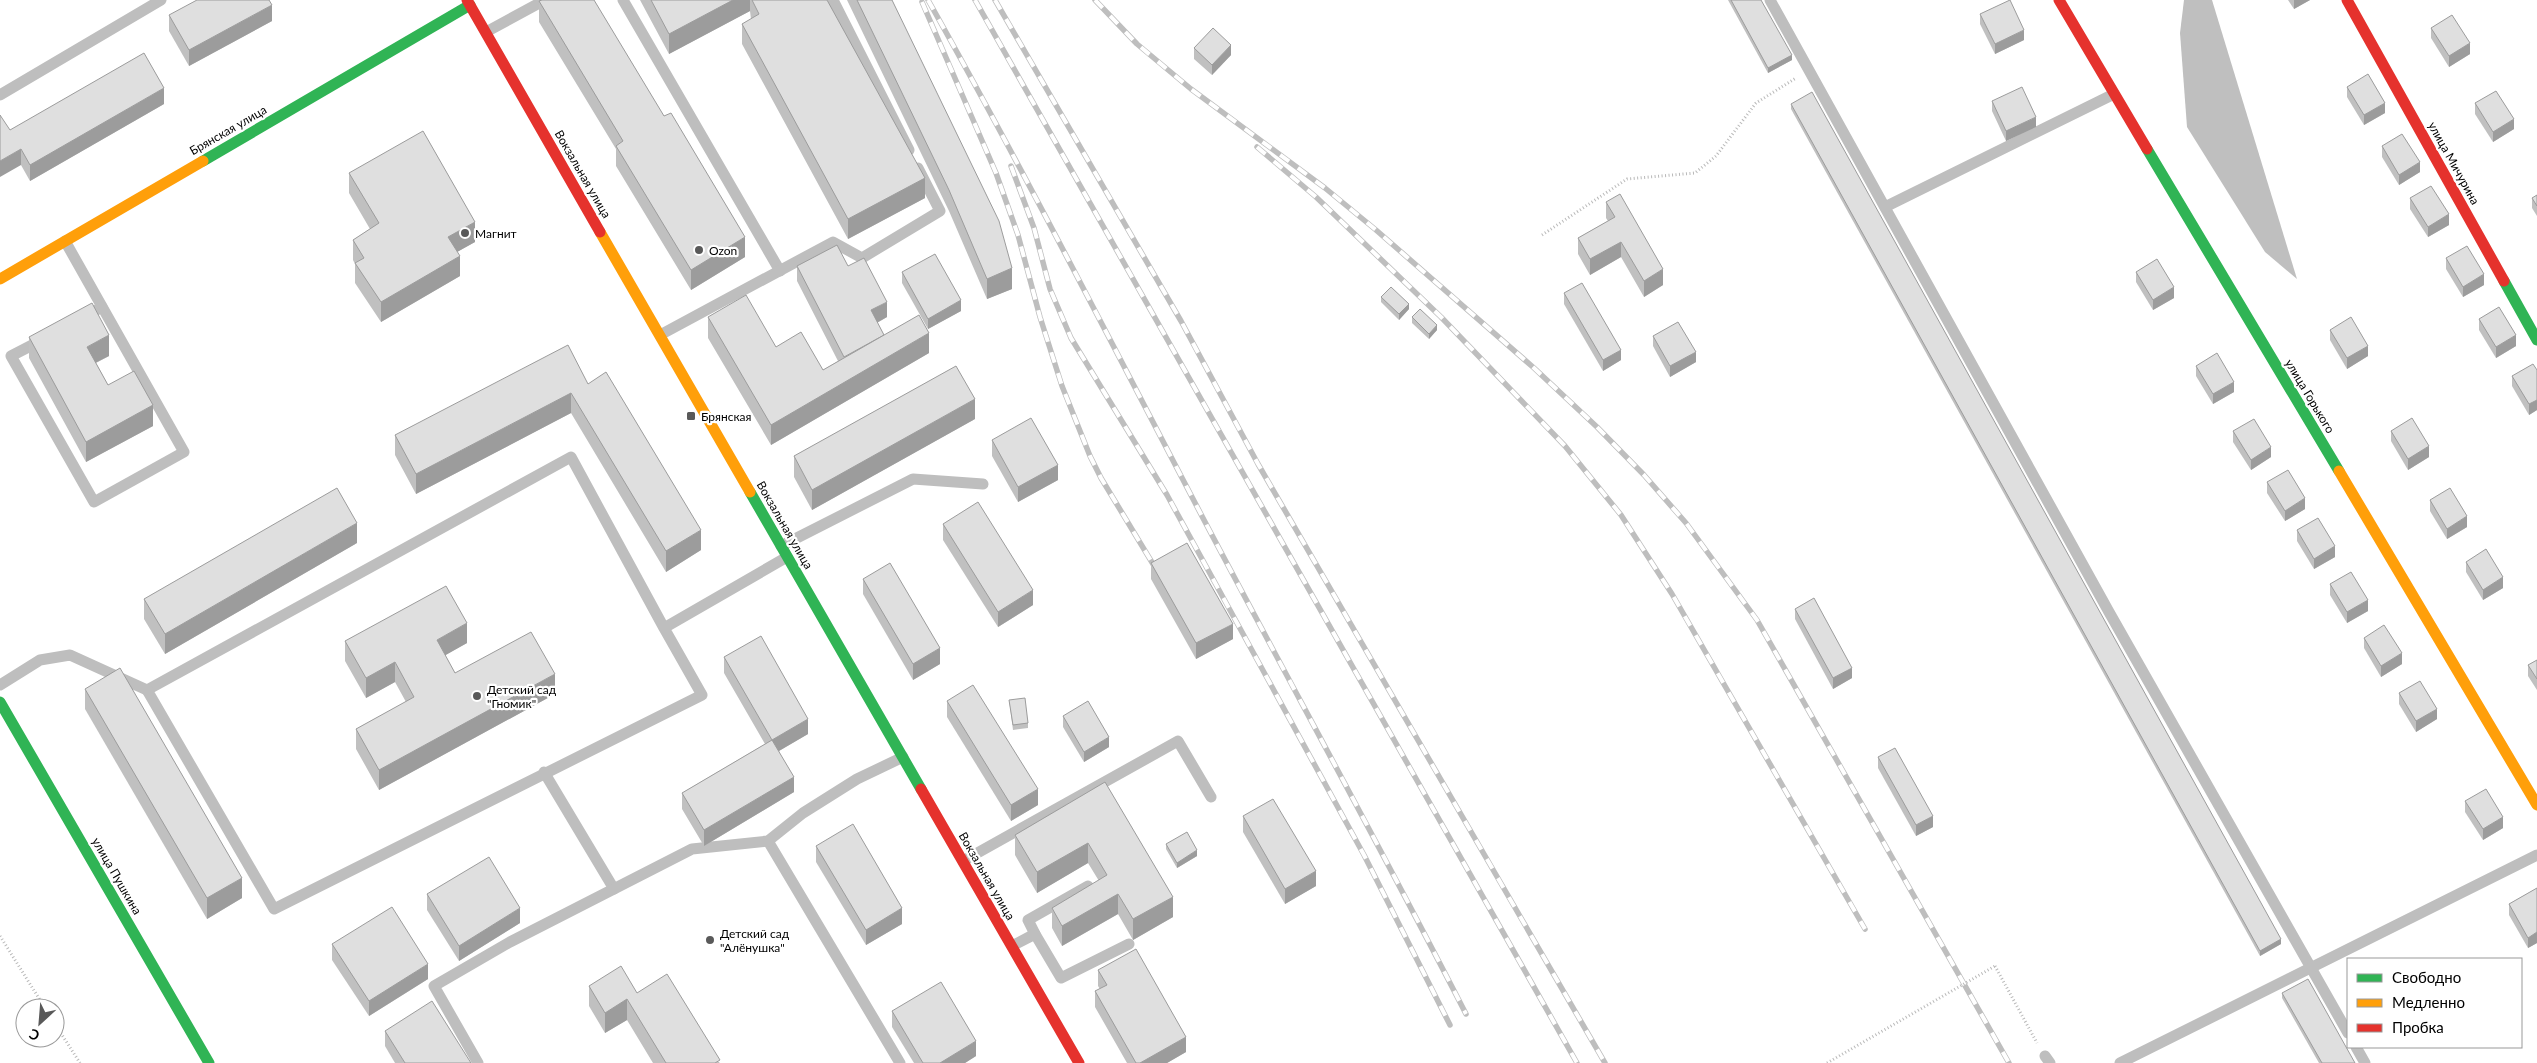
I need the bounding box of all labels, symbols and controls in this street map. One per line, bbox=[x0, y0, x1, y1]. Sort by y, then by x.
street label: Брянская улица bbox=[187, 102, 269, 158]
street label: улица Мичурина bbox=[2425, 119, 2483, 207]
street label: Вокзальная улица bbox=[552, 127, 614, 221]
place label: Магнит bbox=[475, 226, 517, 241]
marker: Магнит bbox=[459, 227, 471, 239]
place label: Ozon bbox=[709, 243, 737, 258]
marker: Ozon bbox=[693, 244, 705, 256]
street label: улица Горького bbox=[2282, 356, 2338, 436]
place label: Брянская bbox=[701, 409, 752, 424]
marker: Брянская bbox=[685, 410, 697, 422]
street label: Вокзальная улица bbox=[754, 478, 816, 572]
place label: Детский сад "Гномик" bbox=[487, 682, 557, 711]
marker: Детский сад "Гномик" bbox=[471, 690, 483, 702]
street label: Вокзальная улица bbox=[956, 829, 1018, 923]
street label: улица Пушкина bbox=[89, 835, 145, 917]
place label: Детский сад "Алёнушка" bbox=[720, 926, 790, 955]
marker: Детский сад "Алёнушка" bbox=[704, 934, 716, 946]
legend bbox=[2347, 958, 2522, 1048]
text: Свободно bbox=[2392, 968, 2461, 986]
text: Медленно bbox=[2392, 993, 2465, 1011]
north arrow bbox=[15, 998, 65, 1048]
text: Пробка bbox=[2392, 1018, 2444, 1036]
text: С bbox=[26, 1025, 42, 1045]

